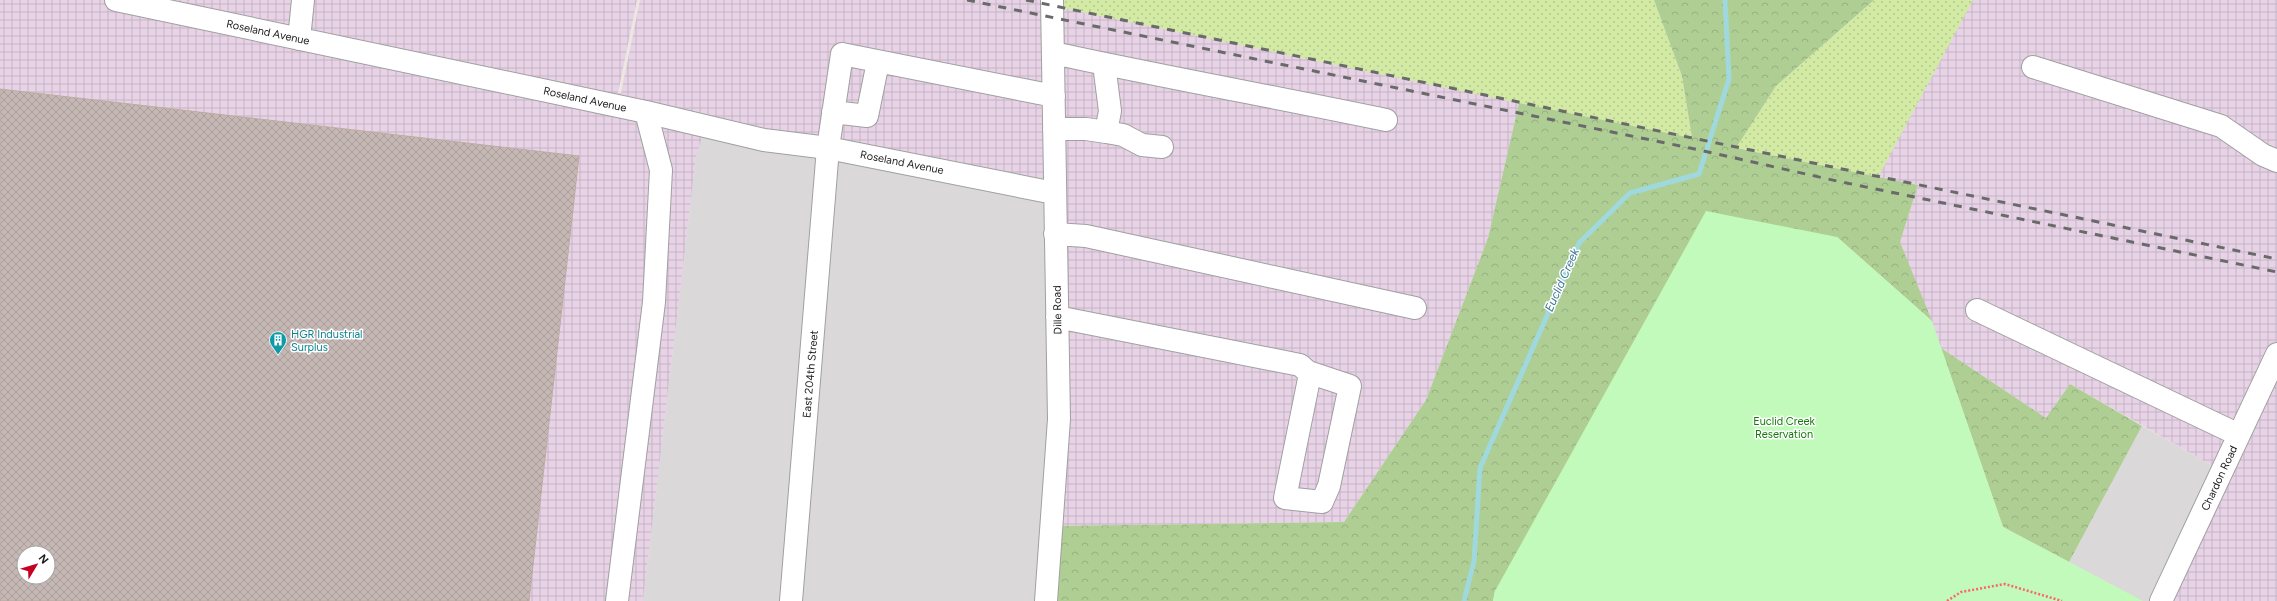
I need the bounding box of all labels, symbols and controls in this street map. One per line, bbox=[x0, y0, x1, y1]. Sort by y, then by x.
street label: Roseland Avenue bbox=[225, 17, 311, 48]
street label: Roseland Avenue bbox=[542, 84, 628, 115]
street label: Roseland Avenue bbox=[859, 148, 945, 177]
water label: Euclid Creek bbox=[1542, 245, 1583, 314]
street label: Dille Road bbox=[1051, 285, 1064, 335]
place label: HGR Industrial Surplus bbox=[291, 328, 363, 354]
building icon: HGR Industrial Surplus bbox=[268, 330, 288, 355]
street label: East 204th Street bbox=[800, 330, 821, 418]
park label: Euclid Creek Reservation bbox=[1753, 415, 1816, 441]
street label: Chardon Road bbox=[2199, 444, 2240, 513]
north arrow bbox=[16, 545, 56, 585]
text: N bbox=[36, 552, 51, 567]

